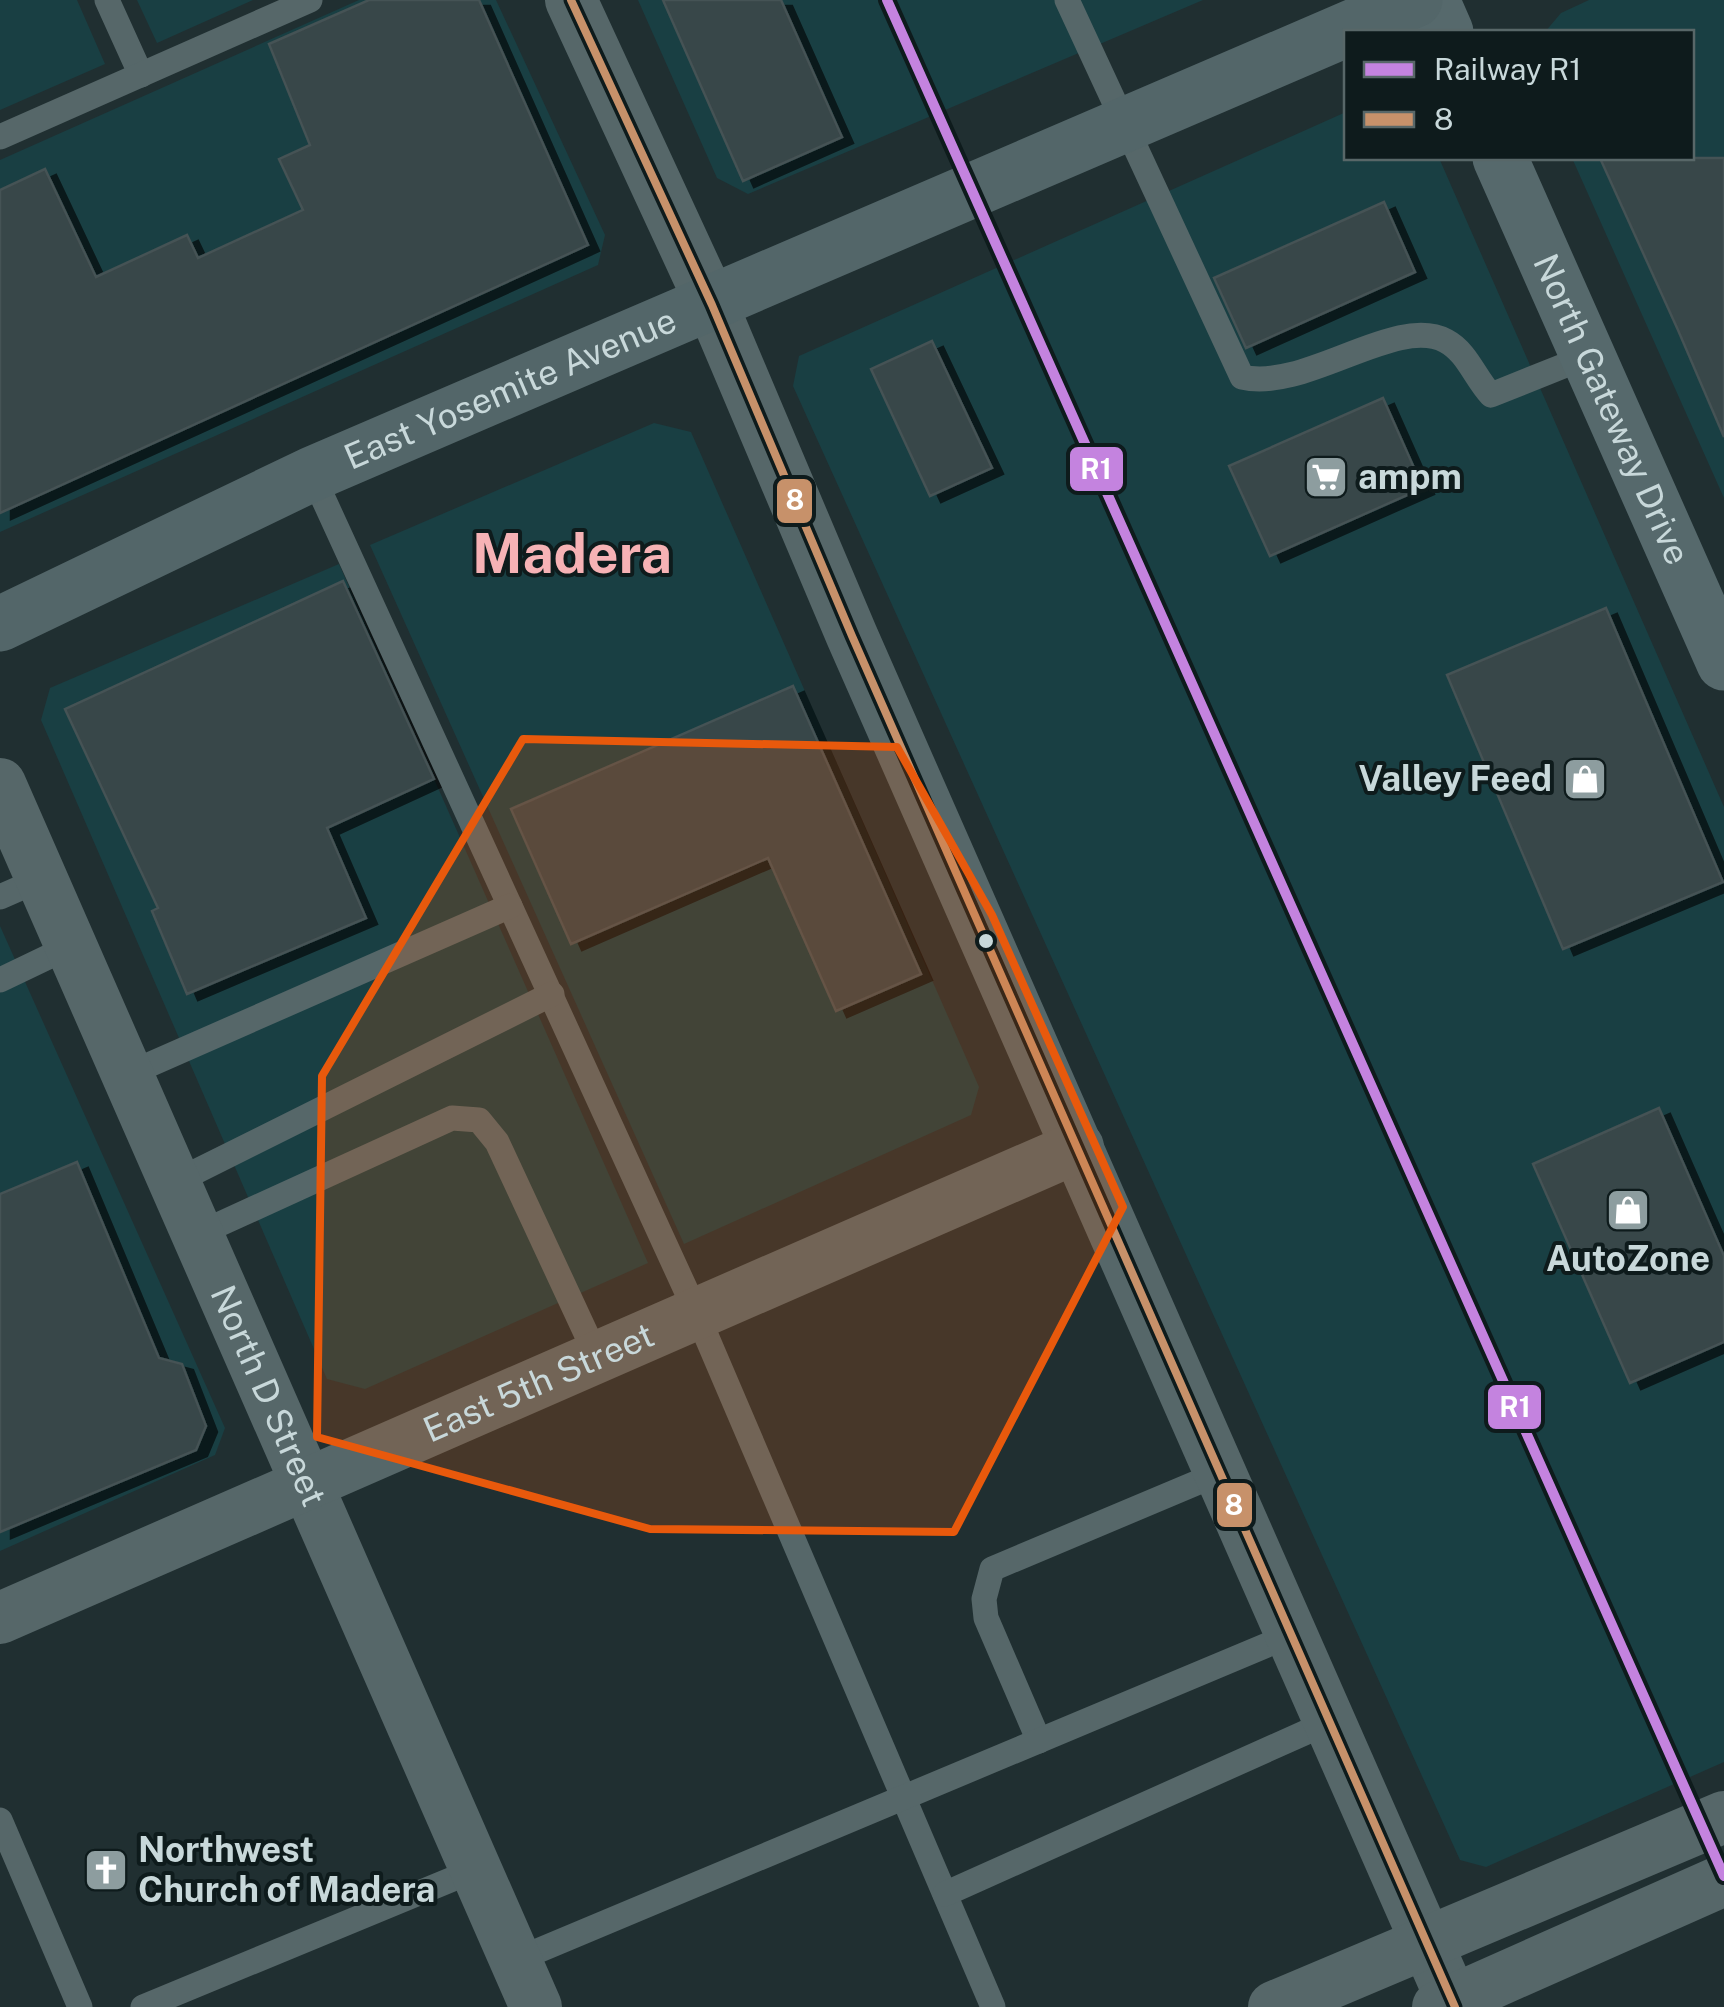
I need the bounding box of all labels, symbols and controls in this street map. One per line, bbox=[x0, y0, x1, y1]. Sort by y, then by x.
legend bbox=[1344, 30, 1694, 160]
text: Railway R1 bbox=[1434, 51, 1582, 87]
text: 8 bbox=[1434, 101, 1453, 137]
street label: North Gateway Drive bbox=[1525, 248, 1699, 571]
street label: East Yosemite Avenue bbox=[338, 299, 682, 478]
line badge: R1 bbox=[1068, 445, 1125, 493]
text: R1 bbox=[1080, 452, 1112, 485]
supermarket icon: ampm bbox=[1303, 454, 1349, 500]
place label: ampm bbox=[1358, 456, 1462, 497]
line badge: 8 bbox=[775, 477, 814, 525]
text: 8 bbox=[786, 483, 804, 516]
district label: Madera bbox=[472, 521, 672, 585]
shop icon: Valley Feed bbox=[1562, 756, 1608, 802]
place label: Valley Feed bbox=[1358, 758, 1552, 799]
unlabelled marker bbox=[976, 931, 996, 951]
shop icon: AutoZone bbox=[1605, 1187, 1651, 1233]
place label: AutoZone bbox=[1546, 1238, 1710, 1279]
street label: North D Street bbox=[202, 1279, 335, 1512]
street label: East 5th Street bbox=[417, 1314, 660, 1450]
line badge: R1 bbox=[1486, 1383, 1543, 1431]
text: R1 bbox=[1499, 1390, 1531, 1423]
line badge: 8 bbox=[1215, 1481, 1254, 1529]
text: 8 bbox=[1225, 1488, 1243, 1521]
place label: Northwest Church of Madera bbox=[138, 1829, 435, 1910]
church icon: Northwest Church of Madera bbox=[83, 1847, 129, 1893]

